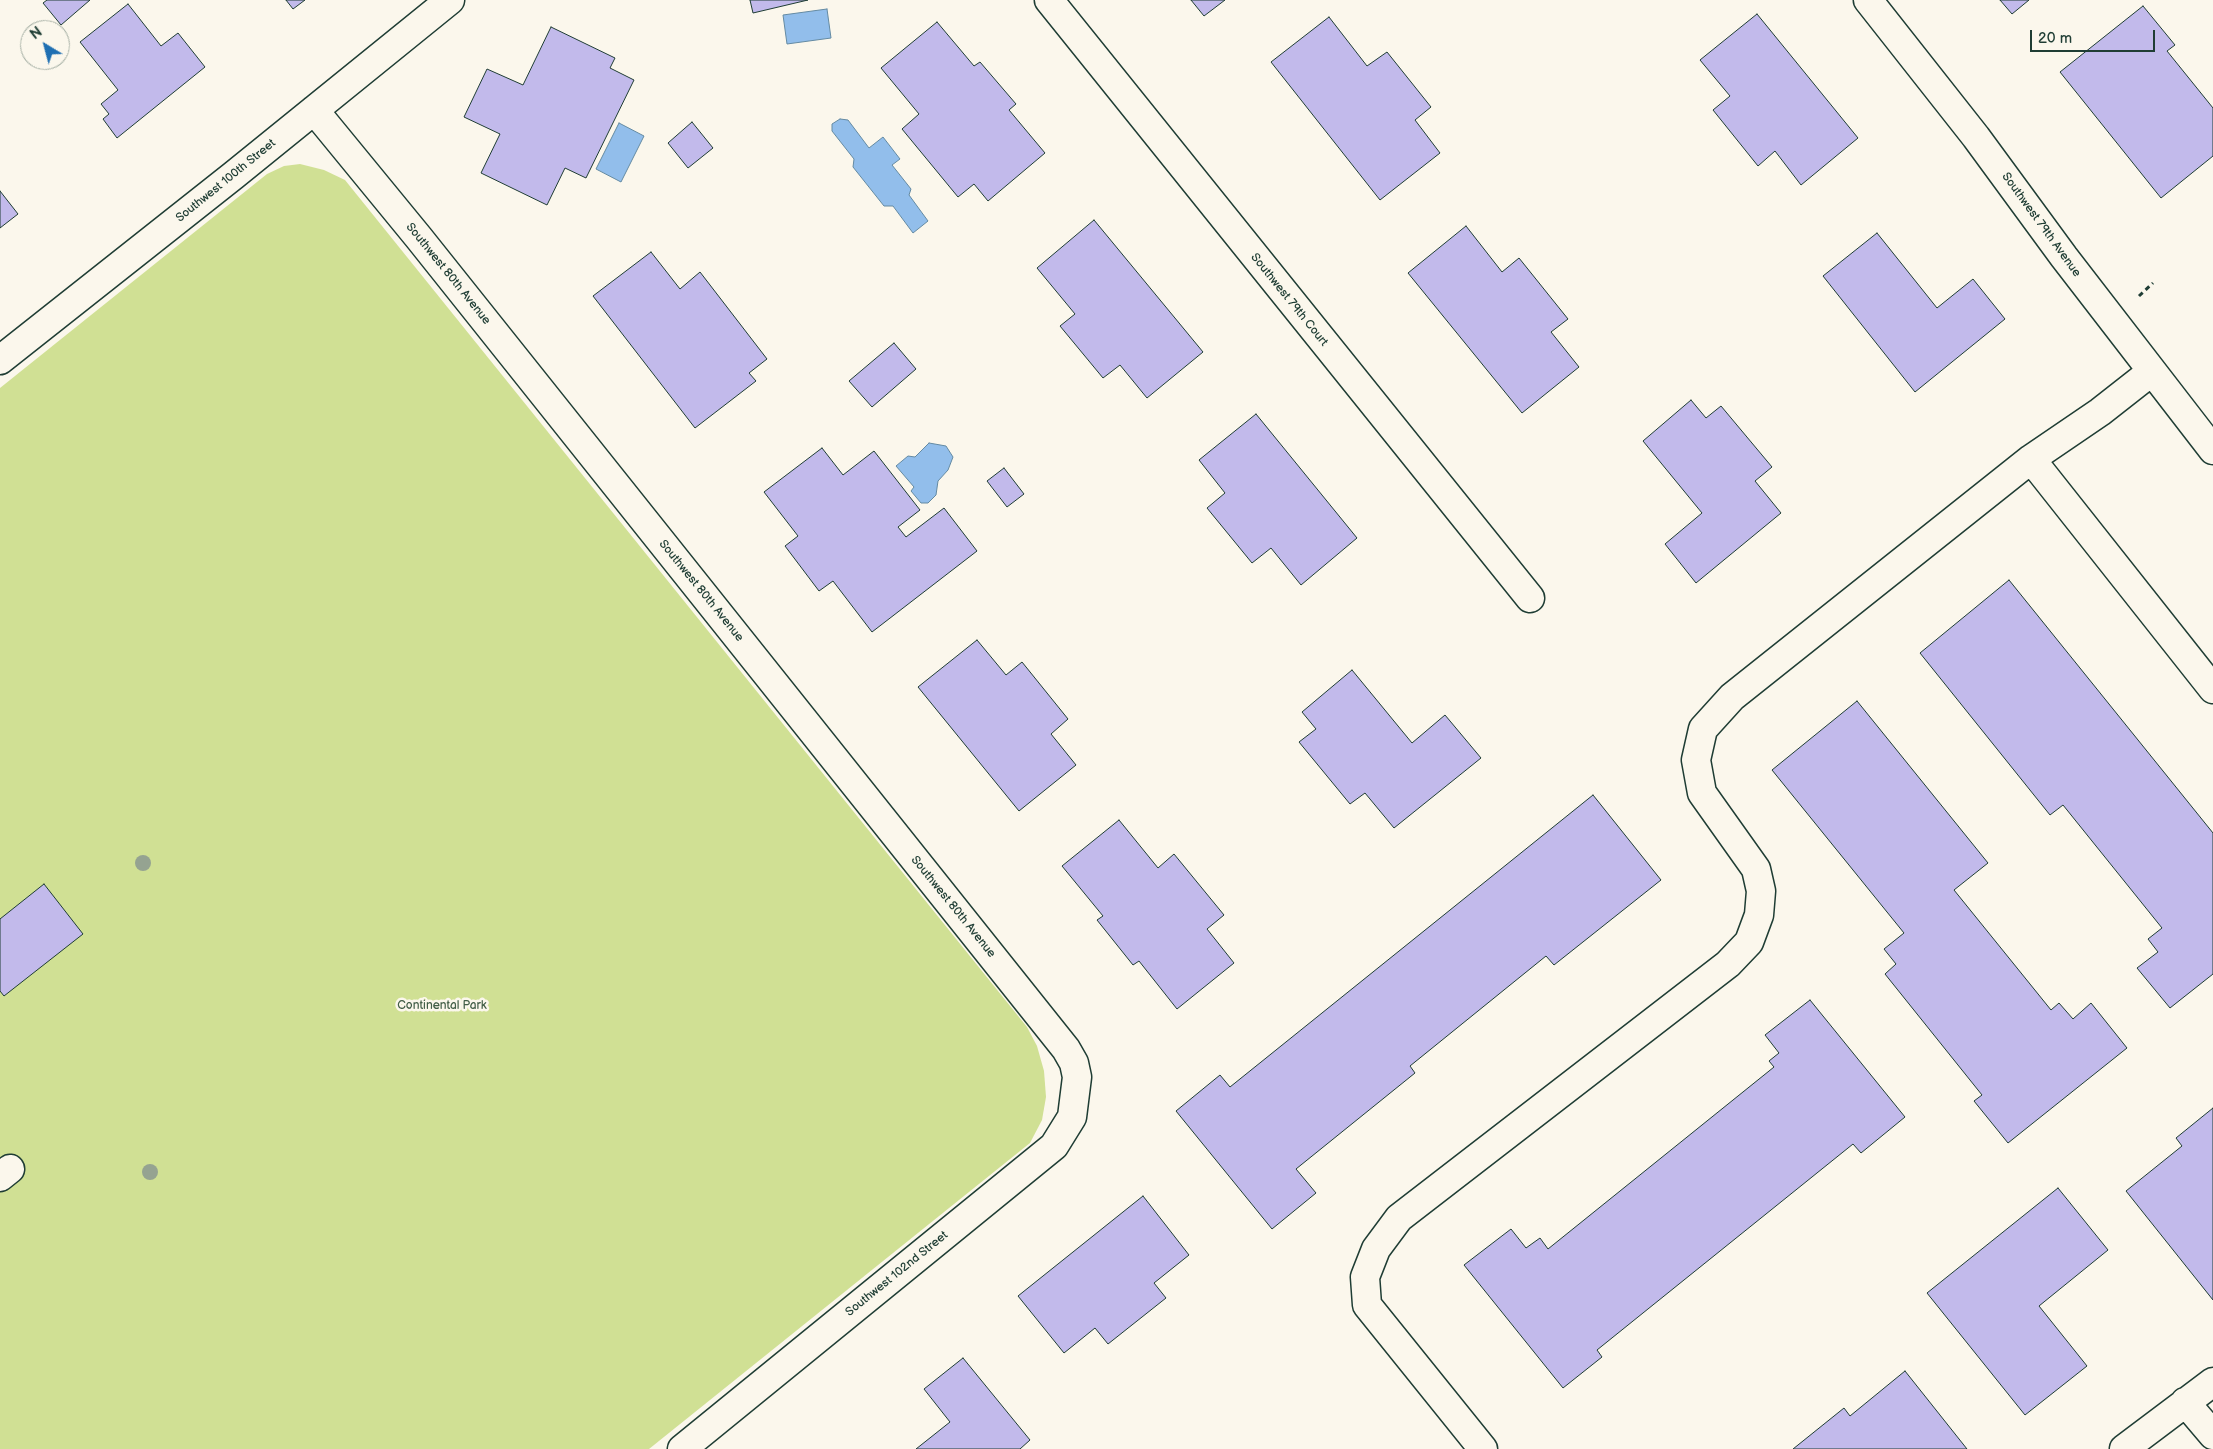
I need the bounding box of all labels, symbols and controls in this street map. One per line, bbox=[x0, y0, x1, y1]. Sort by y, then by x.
north arrow bbox=[20, 20, 70, 70]
scale bar bbox=[2033, 20, 2158, 52]
text: N bbox=[27, 23, 46, 43]
text: 20 m bbox=[2038, 29, 2072, 48]
street label: Southwest 100th Street bbox=[173, 136, 279, 226]
street label: Southwest 79th Avenue bbox=[1998, 170, 2084, 280]
street label: Southwest 80th Avenue bbox=[403, 220, 493, 328]
street label: Southwest 79th Court bbox=[1247, 251, 1331, 349]
street label: Southwest 80th Avenue bbox=[656, 537, 746, 645]
street label: Southwest 80th Avenue bbox=[908, 853, 998, 961]
park label: Continental Park bbox=[397, 999, 487, 1013]
street label: Southwest 102nd Street bbox=[843, 1228, 951, 1320]

